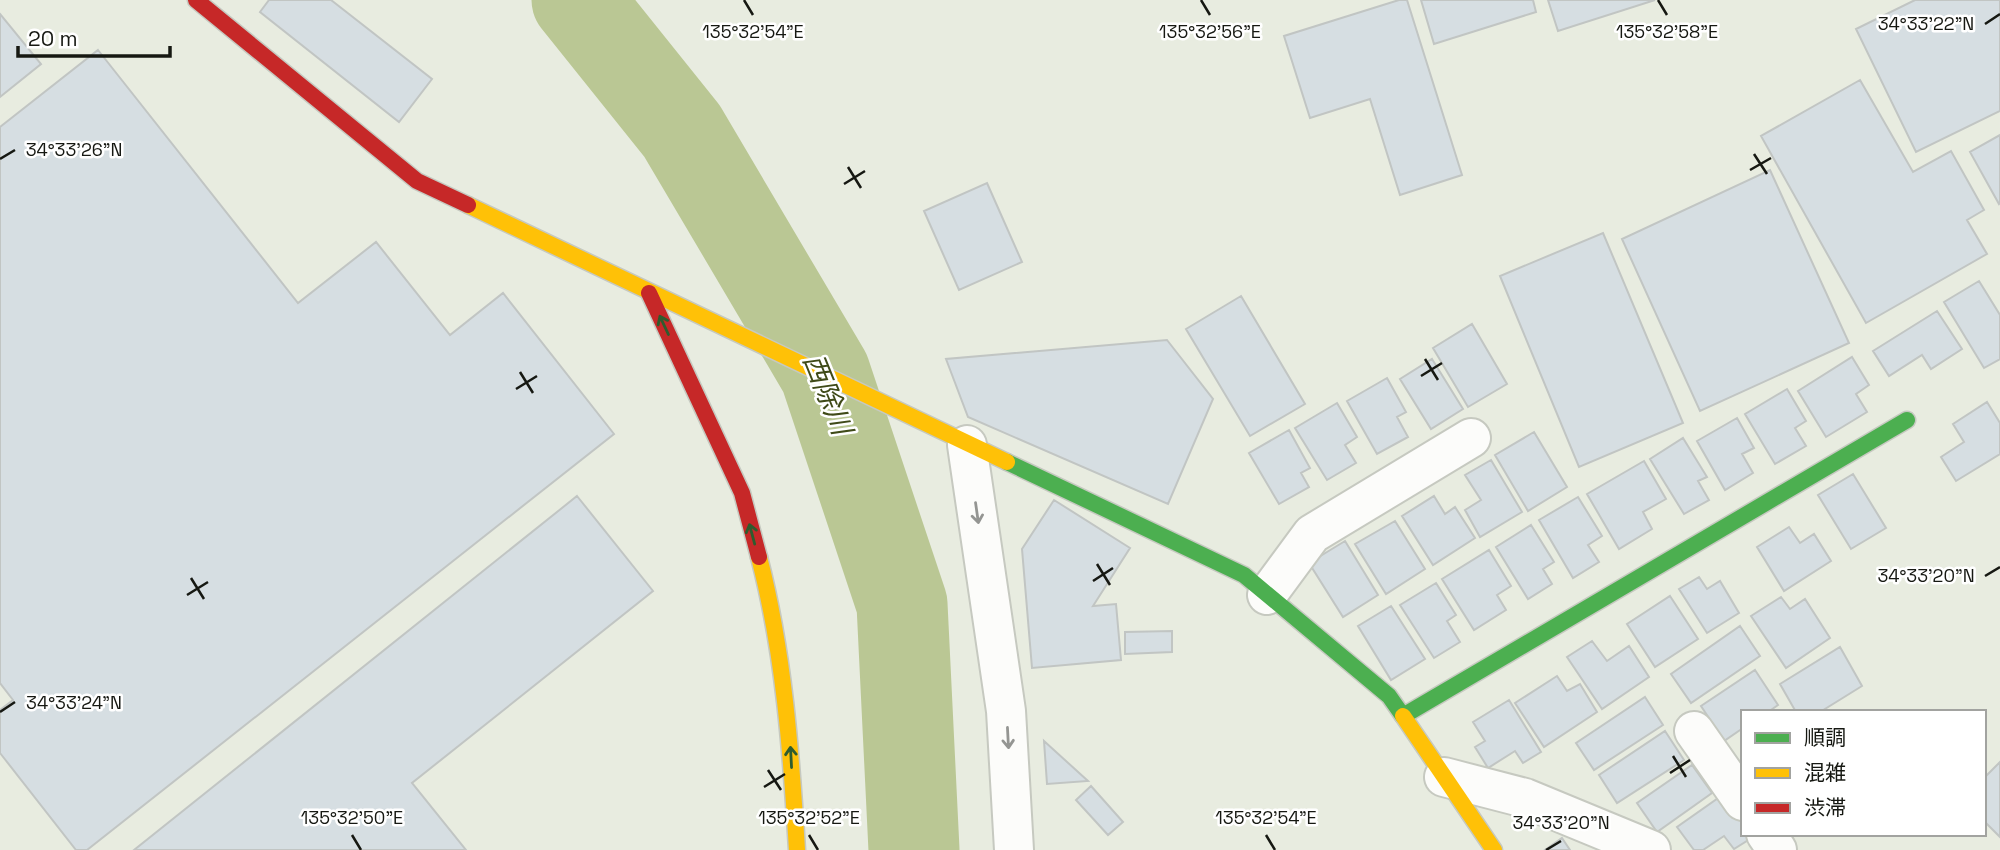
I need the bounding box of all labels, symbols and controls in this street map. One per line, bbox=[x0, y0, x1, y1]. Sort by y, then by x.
text: 34°33'22"N bbox=[1878, 12, 1974, 35]
scale bar bbox=[18, 14, 170, 58]
text: 135°32'54"E bbox=[702, 20, 804, 43]
text: 135°32'56"E bbox=[1159, 20, 1261, 43]
text: 135°32'58"E bbox=[1616, 20, 1718, 43]
text: 20 m bbox=[28, 25, 78, 52]
text: 34°33'26"N bbox=[26, 138, 122, 161]
one-way arrow bbox=[657, 315, 670, 336]
water label: 西除川 bbox=[796, 348, 862, 442]
one-way arrow bbox=[970, 501, 983, 524]
one-way arrow bbox=[745, 523, 758, 545]
text: 34°33'20"N bbox=[1877, 564, 1975, 587]
text: 34°33'24"N bbox=[26, 691, 122, 714]
legend bbox=[1741, 710, 1986, 836]
text: 順調 bbox=[1804, 724, 1846, 751]
one-way arrow bbox=[1001, 726, 1014, 749]
one-way arrow bbox=[785, 746, 798, 769]
text: 混雑 bbox=[1804, 759, 1846, 786]
text: 渋滞 bbox=[1804, 794, 1846, 821]
text: 135°32'50"E bbox=[301, 806, 403, 829]
text: 135°32'52"E bbox=[758, 806, 860, 829]
text: 135°32'54"E bbox=[1215, 806, 1317, 829]
text: 34°33'20"N bbox=[1512, 811, 1610, 834]

